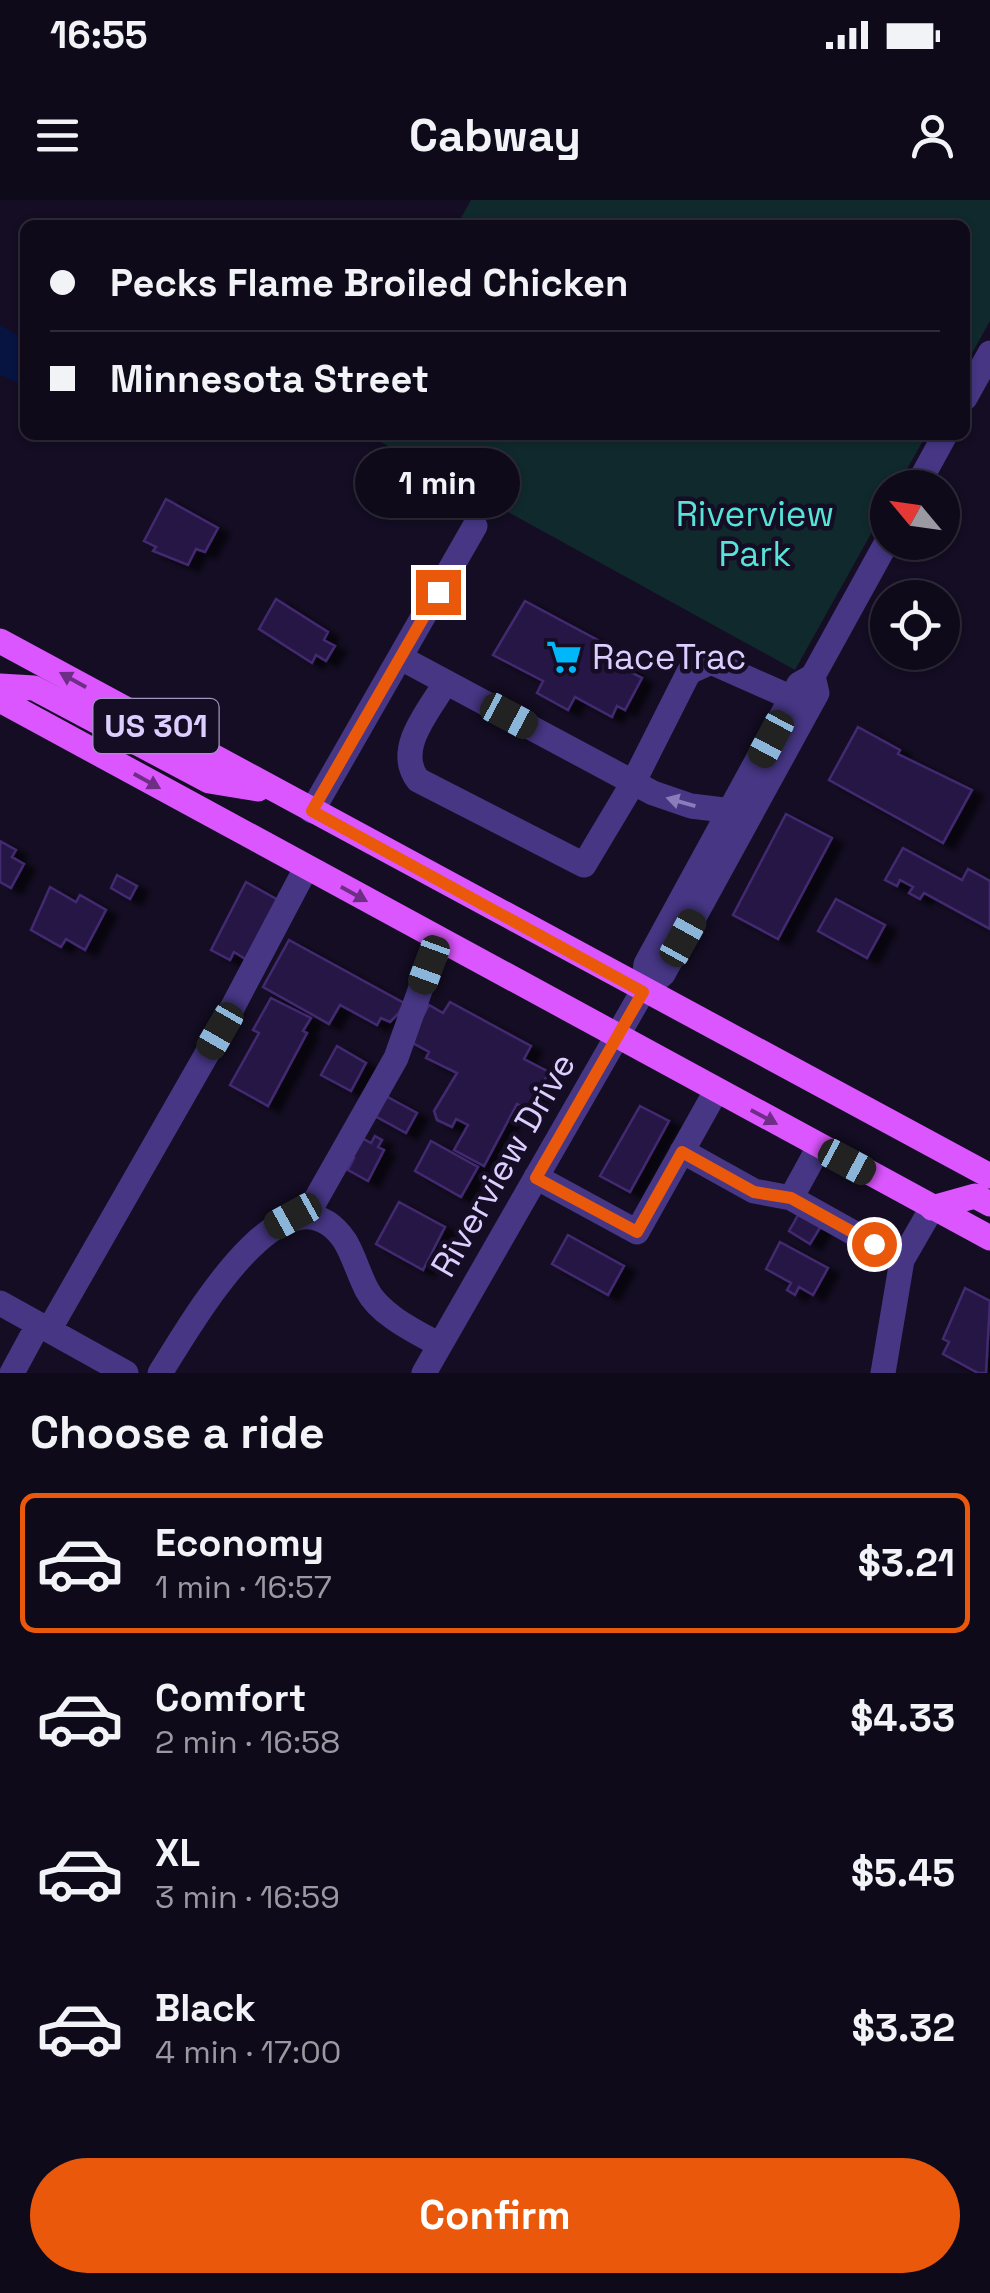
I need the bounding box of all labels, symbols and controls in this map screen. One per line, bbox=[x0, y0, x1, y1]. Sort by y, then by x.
text: 16:55 bbox=[50, 11, 148, 59]
text: Cabway bbox=[409, 107, 581, 164]
icon: menu bbox=[30, 108, 85, 163]
icon: person bbox=[905, 108, 960, 163]
text: Pecks Flame Broiled Chicken bbox=[110, 259, 628, 307]
text: Minnesota Street bbox=[110, 355, 429, 403]
callout: 1 min bbox=[356, 447, 520, 517]
text: 1 min bbox=[398, 463, 477, 503]
north arrow bbox=[870, 470, 960, 560]
map controls bbox=[870, 470, 960, 670]
park label: Riverview Park bbox=[676, 492, 834, 576]
route end bbox=[416, 570, 461, 615]
button: locate bbox=[870, 580, 960, 670]
place label: RaceTrac bbox=[592, 635, 747, 679]
supermarket icon: RaceTrac bbox=[545, 638, 583, 676]
one-way arrow bbox=[58, 672, 87, 689]
car bbox=[475, 689, 543, 743]
road number: US 301 bbox=[94, 699, 218, 753]
car bbox=[744, 705, 798, 773]
one-way arrow bbox=[133, 771, 161, 789]
one-way arrow bbox=[665, 793, 696, 809]
one-way arrow bbox=[340, 885, 368, 902]
car bbox=[655, 904, 711, 972]
car bbox=[405, 932, 453, 998]
car bbox=[192, 998, 248, 1064]
street label: Riverview Drive bbox=[421, 1045, 585, 1285]
one-way arrow bbox=[750, 1108, 778, 1126]
car bbox=[813, 1135, 881, 1189]
car bbox=[259, 1188, 327, 1244]
route start bbox=[852, 1222, 897, 1267]
text: Choose a ride bbox=[30, 1404, 325, 1461]
icon: car bbox=[35, 1518, 125, 1608]
text: Economy bbox=[155, 1519, 324, 1567]
text: $3.21 bbox=[858, 1539, 955, 1587]
text: 1 min · 16:57 bbox=[155, 1567, 332, 1607]
icon: car bbox=[35, 1673, 125, 1763]
text: Comfort bbox=[155, 1674, 306, 1722]
text: $4.33 bbox=[850, 1694, 955, 1742]
text: 2 min · 16:58 bbox=[155, 1722, 340, 1762]
icon: car bbox=[35, 1828, 125, 1918]
text: XL bbox=[155, 1829, 200, 1877]
text: $5.45 bbox=[851, 1849, 955, 1897]
text: 3 min · 16:59 bbox=[155, 1877, 340, 1917]
icon: car bbox=[35, 1983, 125, 2073]
text: Black bbox=[155, 1984, 256, 2032]
text: $3.32 bbox=[852, 2004, 955, 2052]
text: 4 min · 17:00 bbox=[155, 2032, 341, 2072]
button: Confirm bbox=[30, 2158, 960, 2273]

